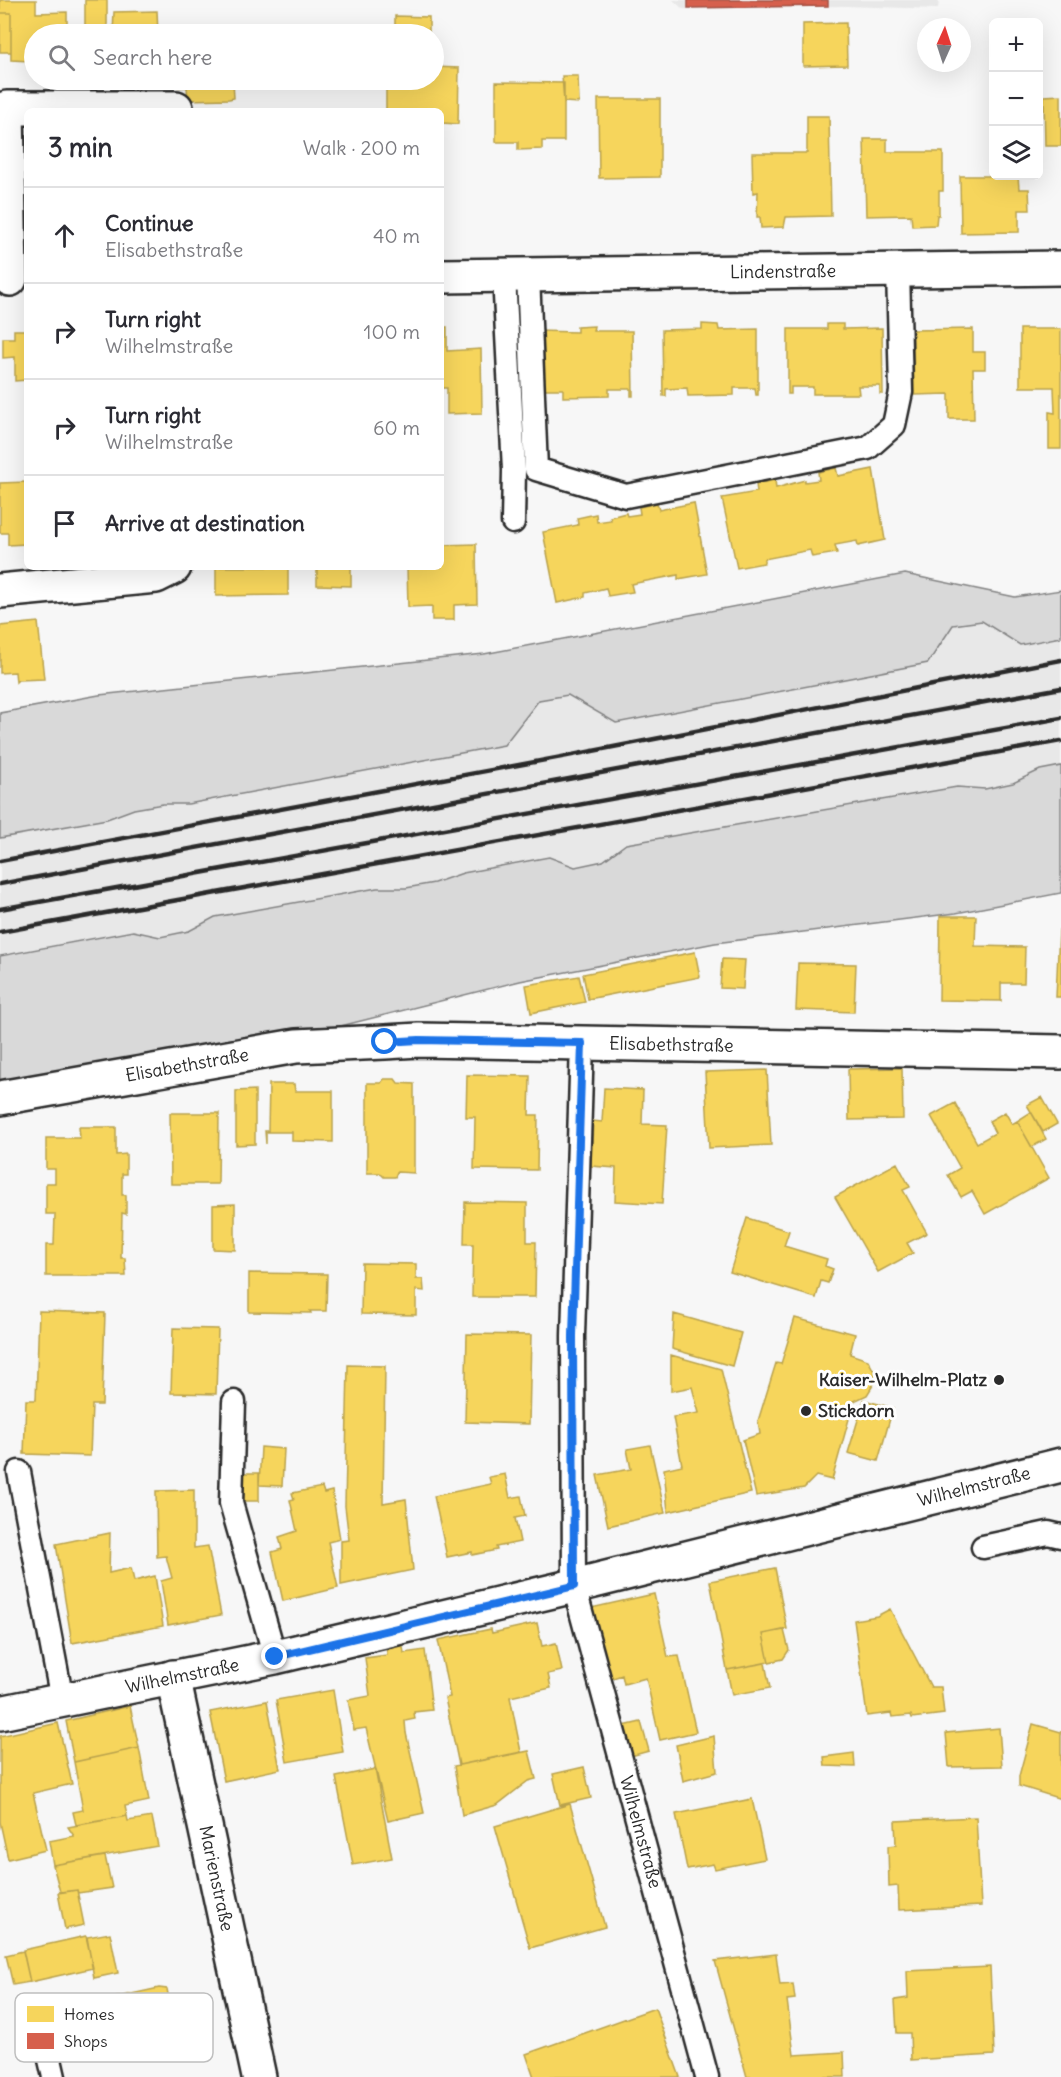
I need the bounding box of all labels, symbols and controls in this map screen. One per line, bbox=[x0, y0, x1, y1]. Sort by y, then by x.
north arrow bbox=[917, 18, 971, 72]
map controls bbox=[989, 18, 1043, 180]
button: + bbox=[989, 18, 1043, 72]
search box bbox=[24, 24, 444, 90]
icon: search bbox=[45, 41, 78, 74]
text: Search here bbox=[93, 43, 212, 71]
button: − bbox=[989, 72, 1043, 126]
button: layers bbox=[989, 126, 1043, 180]
text: 3 min bbox=[48, 131, 113, 164]
text: Walk · 200 m bbox=[303, 135, 420, 160]
text: Continue bbox=[105, 209, 194, 237]
icon: ahead bbox=[48, 219, 81, 252]
text: 40 m bbox=[373, 223, 420, 248]
text: Elisabethstraße bbox=[105, 237, 243, 262]
street label: Lindenstraße bbox=[730, 259, 836, 283]
text: Turn right bbox=[105, 305, 201, 333]
icon: right bbox=[48, 315, 81, 348]
text: 100 m bbox=[363, 319, 420, 344]
text: Wilhelmstraße bbox=[105, 333, 233, 358]
text: Turn right bbox=[105, 401, 201, 429]
icon: right bbox=[48, 411, 81, 444]
text: 60 m bbox=[373, 415, 420, 440]
text: Wilhelmstraße bbox=[105, 429, 233, 454]
icon: arrive bbox=[48, 507, 81, 540]
text: Arrive at destination bbox=[105, 509, 305, 537]
route start bbox=[371, 1028, 397, 1054]
street label: Elisabethstraße bbox=[609, 1032, 734, 1057]
street label: Elisabethstraße bbox=[124, 1043, 250, 1087]
place label: Kaiser-Wilhelm-Platz bbox=[819, 1368, 987, 1391]
marker: Kaiser-Wilhelm-Platz bbox=[992, 1373, 1006, 1387]
place label: Stickdorn bbox=[818, 1399, 895, 1422]
marker: Stickdorn bbox=[799, 1404, 813, 1418]
street label: Wilhelmstraße bbox=[915, 1461, 1033, 1511]
route end bbox=[261, 1643, 287, 1669]
street label: Wilhelmstraße bbox=[123, 1653, 241, 1698]
street label: Wilhelmstraße bbox=[615, 1773, 667, 1891]
street label: Marienstraße bbox=[194, 1823, 239, 1933]
legend bbox=[15, 1993, 213, 2062]
text: Homes bbox=[64, 2004, 114, 2024]
text: Shops bbox=[64, 2031, 108, 2051]

